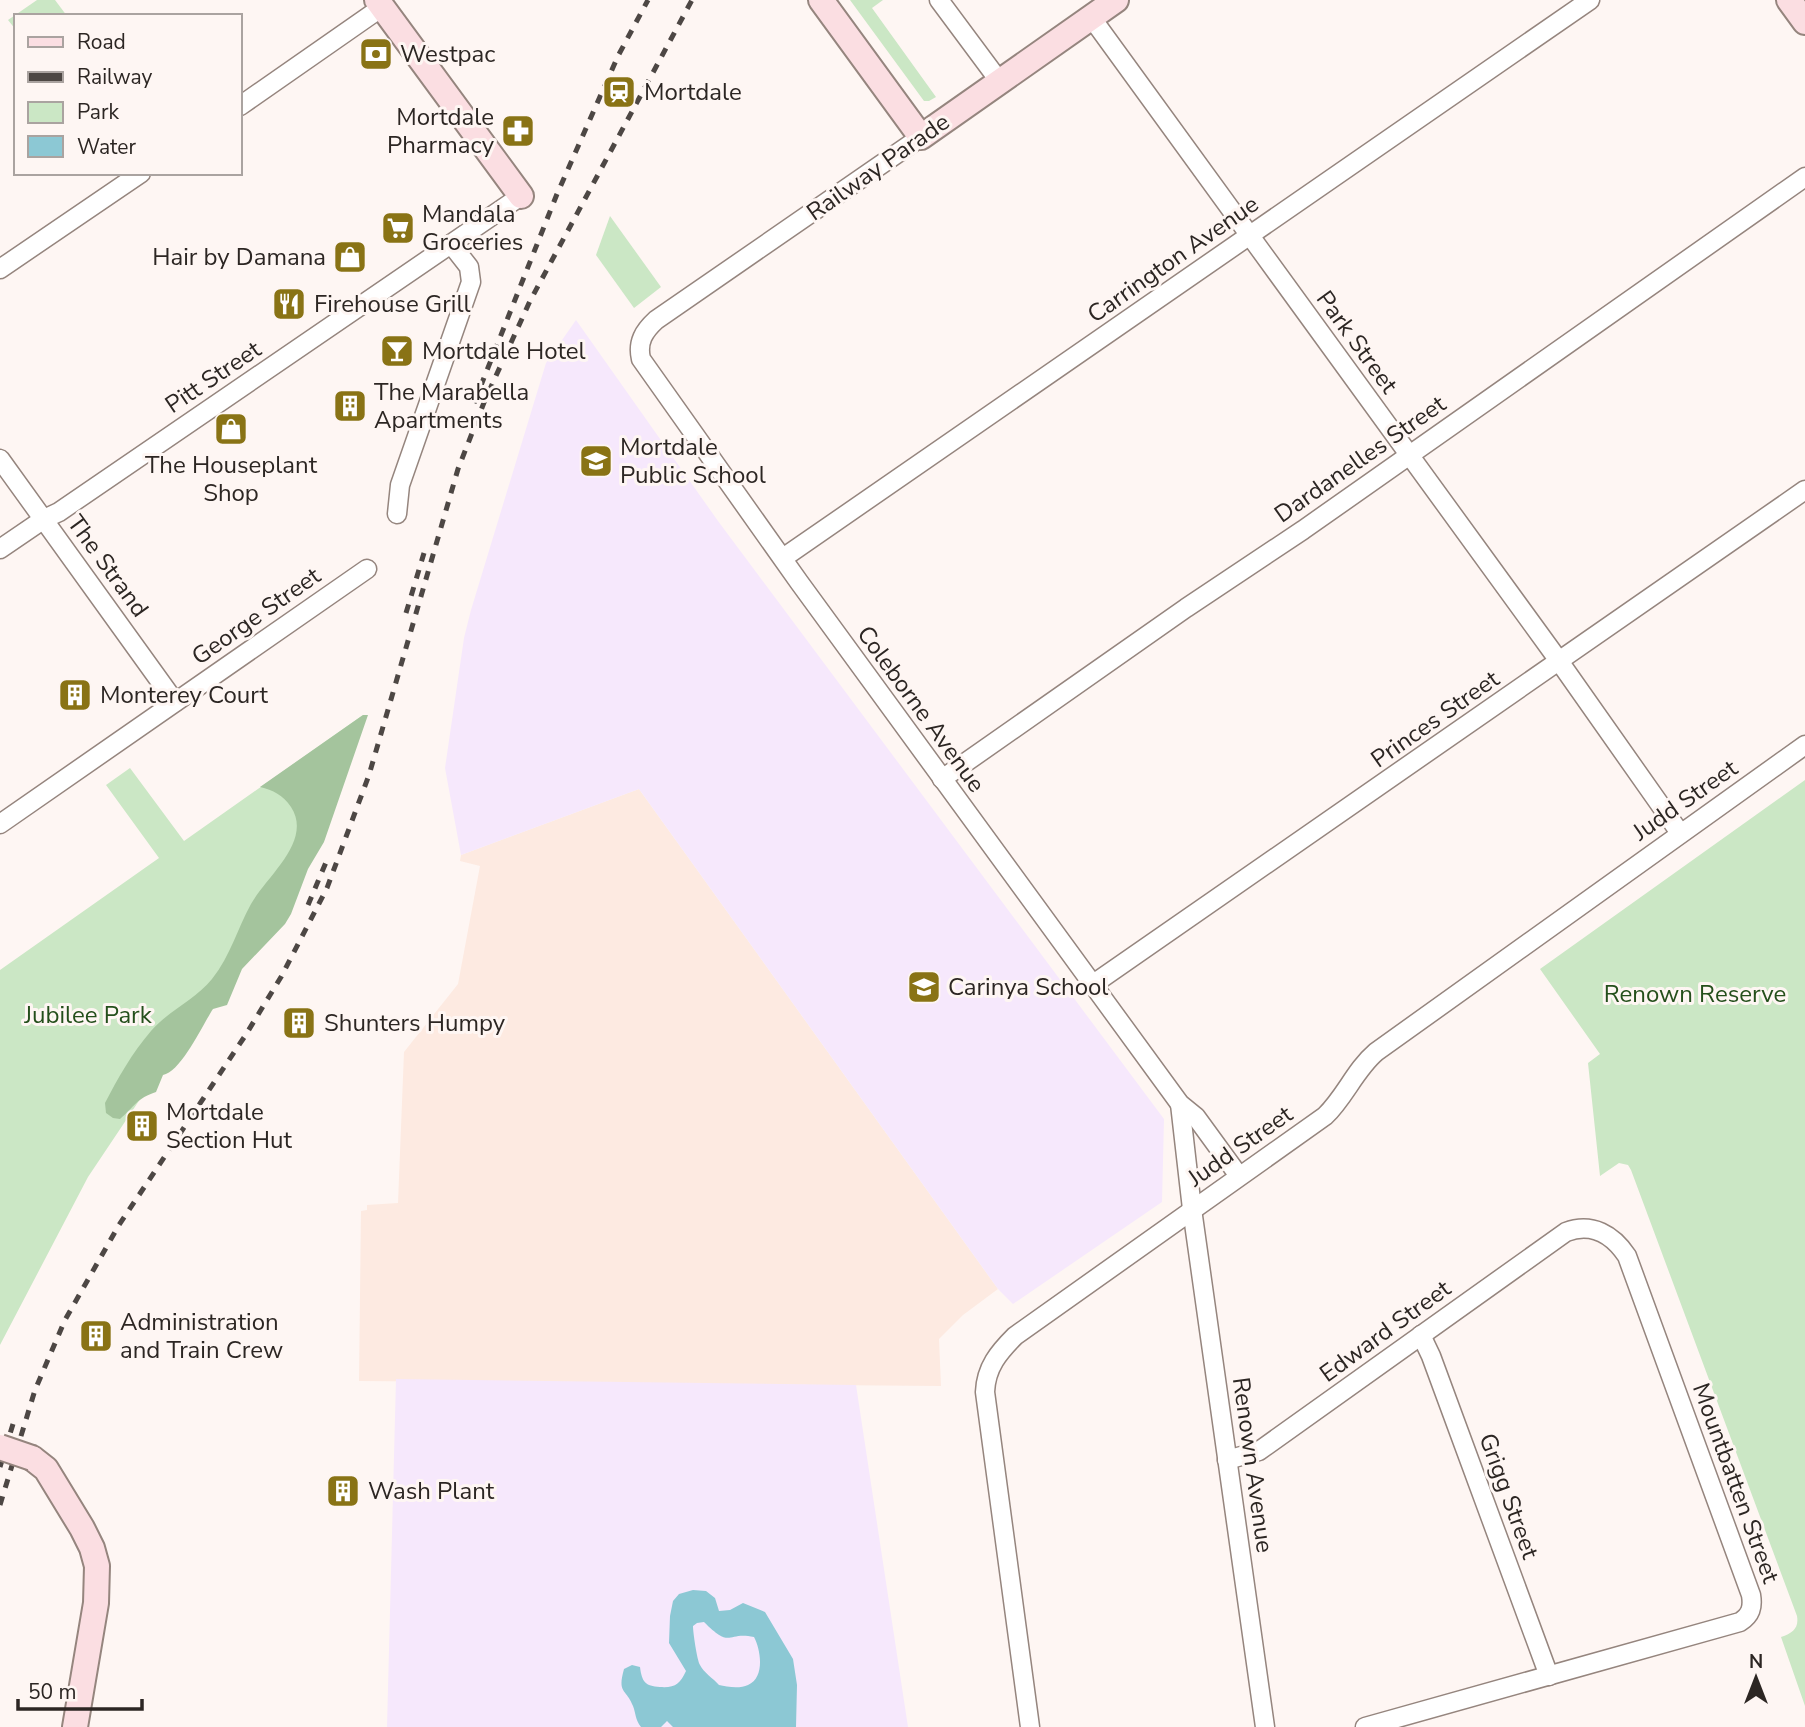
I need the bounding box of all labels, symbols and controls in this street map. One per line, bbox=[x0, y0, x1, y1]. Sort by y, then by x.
legend bbox=[14, 14, 242, 175]
text: Road bbox=[77, 28, 126, 56]
bank icon: Westpac bbox=[357, 35, 395, 73]
place label: Westpac bbox=[400, 38, 495, 70]
text: Railway bbox=[77, 63, 152, 91]
station icon: Mortdale bbox=[600, 73, 638, 111]
place label: Mortdale bbox=[644, 76, 742, 108]
text: Park bbox=[77, 98, 119, 126]
place label: Mortdale Pharmacy bbox=[387, 101, 495, 161]
street label: Railway Parade bbox=[800, 106, 956, 228]
pharmacy icon: Mortdale Pharmacy bbox=[499, 112, 537, 150]
text: Water bbox=[77, 133, 136, 161]
street label: Carrington Avenue bbox=[1081, 188, 1265, 330]
place label: Mandala Groceries bbox=[422, 198, 523, 258]
supermarket icon: Mandala Groceries bbox=[379, 209, 417, 247]
shop icon: Hair by Damana bbox=[331, 238, 369, 276]
place label: Hair by Damana bbox=[152, 241, 326, 273]
street label: Park Street bbox=[1309, 284, 1405, 400]
restaurant icon: Firehouse Grill bbox=[270, 285, 308, 323]
place label: Firehouse Grill bbox=[314, 288, 471, 320]
bar icon: Mortdale Hotel bbox=[378, 332, 416, 370]
street label: Pitt Street bbox=[159, 333, 268, 421]
place label: Mortdale Hotel bbox=[422, 335, 586, 367]
place label: The Marabella Apartments bbox=[374, 376, 529, 436]
building icon: The Marabella Apartments bbox=[331, 387, 369, 425]
street label: Dardanelles Street bbox=[1268, 388, 1452, 530]
shop icon: The Houseplant Shop bbox=[212, 410, 250, 448]
place label: Mortdale Public School bbox=[620, 431, 766, 491]
school or university icon: Mortdale Public School bbox=[577, 442, 615, 480]
place label: The Houseplant Shop bbox=[145, 449, 318, 509]
street label: The Strand bbox=[60, 508, 156, 624]
street label: George Street bbox=[185, 559, 327, 672]
street label: Coleborne Avenue bbox=[850, 619, 992, 799]
street label: Princes Street bbox=[1365, 663, 1506, 775]
building icon: Monterey Court bbox=[56, 676, 94, 714]
place label: Monterey Court bbox=[100, 679, 268, 711]
street label: Judd Street bbox=[1625, 752, 1744, 848]
school or university icon: Carinya School bbox=[905, 968, 943, 1006]
place label: Carinya School bbox=[948, 971, 1108, 1003]
park label: Renown Reserve bbox=[1604, 978, 1786, 1010]
park label: Jubilee Park bbox=[23, 999, 153, 1031]
building icon: Shunters Humpy bbox=[280, 1004, 318, 1042]
place label: Shunters Humpy bbox=[324, 1007, 506, 1039]
place label: Mortdale Section Hut bbox=[166, 1096, 292, 1156]
street label: Judd Street bbox=[1180, 1098, 1299, 1194]
building icon: Mortdale Section Hut bbox=[123, 1107, 161, 1145]
street label: Edward Street bbox=[1313, 1272, 1457, 1389]
place label: Administration and Train Crew bbox=[120, 1306, 283, 1366]
building icon: Administration and Train Crew bbox=[77, 1317, 115, 1355]
street label: Renown Avenue bbox=[1225, 1375, 1281, 1555]
street label: Mountbatten Street bbox=[1685, 1379, 1787, 1588]
street label: Grigg Street bbox=[1471, 1429, 1547, 1564]
building icon: Wash Plant bbox=[324, 1472, 362, 1510]
place label: Wash Plant bbox=[368, 1475, 495, 1507]
north arrow bbox=[1721, 1643, 1791, 1713]
text: N bbox=[1749, 1649, 1763, 1675]
scale bar bbox=[18, 1668, 142, 1712]
text: 50 m bbox=[28, 1678, 77, 1706]

